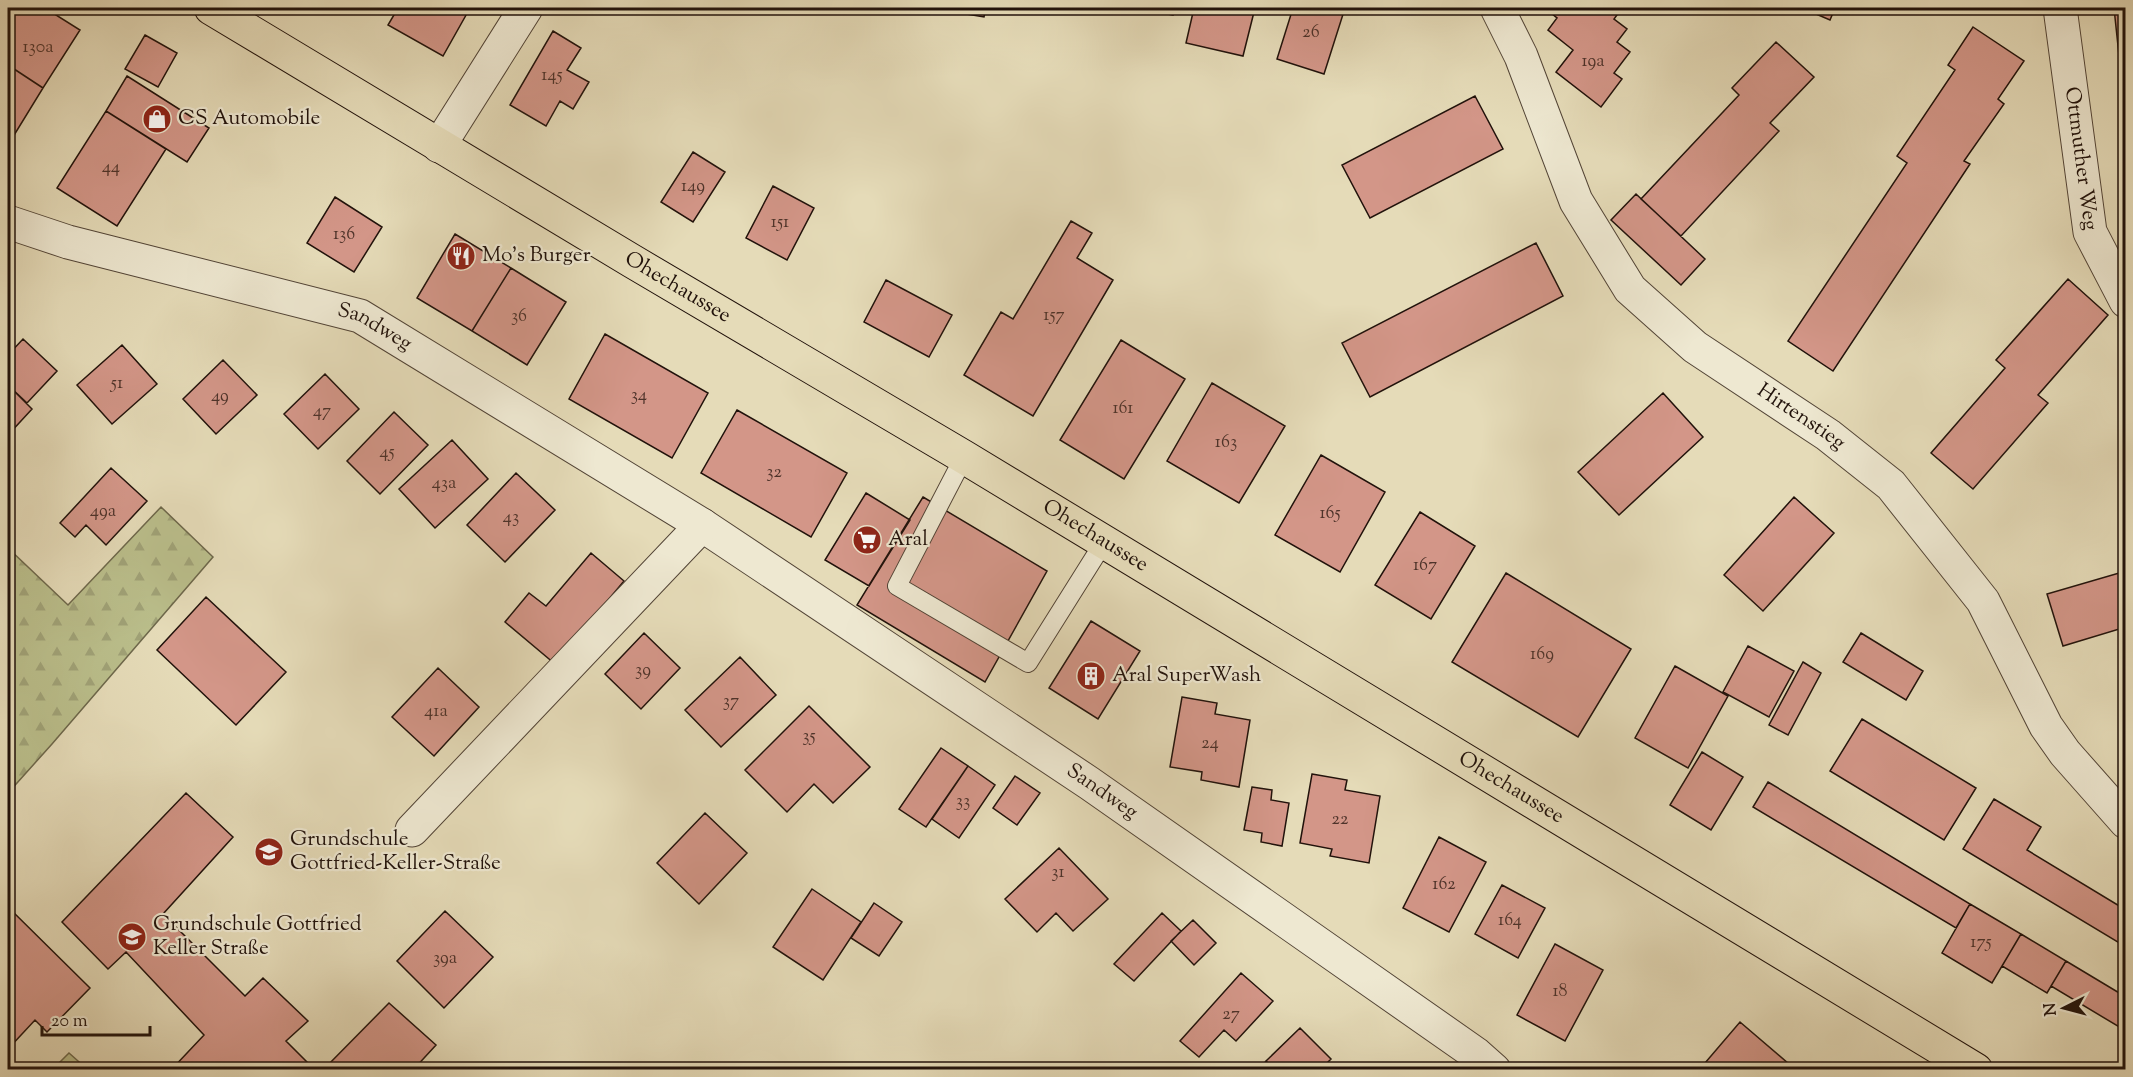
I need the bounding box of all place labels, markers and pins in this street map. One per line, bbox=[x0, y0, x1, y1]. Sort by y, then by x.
shop icon: CS Automobile bbox=[141, 103, 173, 135]
place label: CS Automobile bbox=[178, 104, 320, 134]
restaurant icon: Mo's Burger bbox=[445, 240, 477, 272]
place label: Mo's Burger bbox=[482, 241, 591, 271]
supermarket icon: Aral bbox=[851, 524, 883, 556]
place label: Aral bbox=[888, 525, 928, 555]
building icon: Aral SuperWash bbox=[1075, 660, 1107, 692]
place label: Aral SuperWash bbox=[1112, 661, 1261, 691]
place label: Grundschule Gottfried-Keller-Straße bbox=[290, 825, 501, 879]
school or university icon: Grundschule Gottfried-Keller-Straße bbox=[253, 836, 285, 868]
place label: Grundschule Gottfried Keller Straße bbox=[153, 910, 362, 964]
school or university icon: Grundschule Gottfried Keller Straße bbox=[116, 921, 148, 953]

